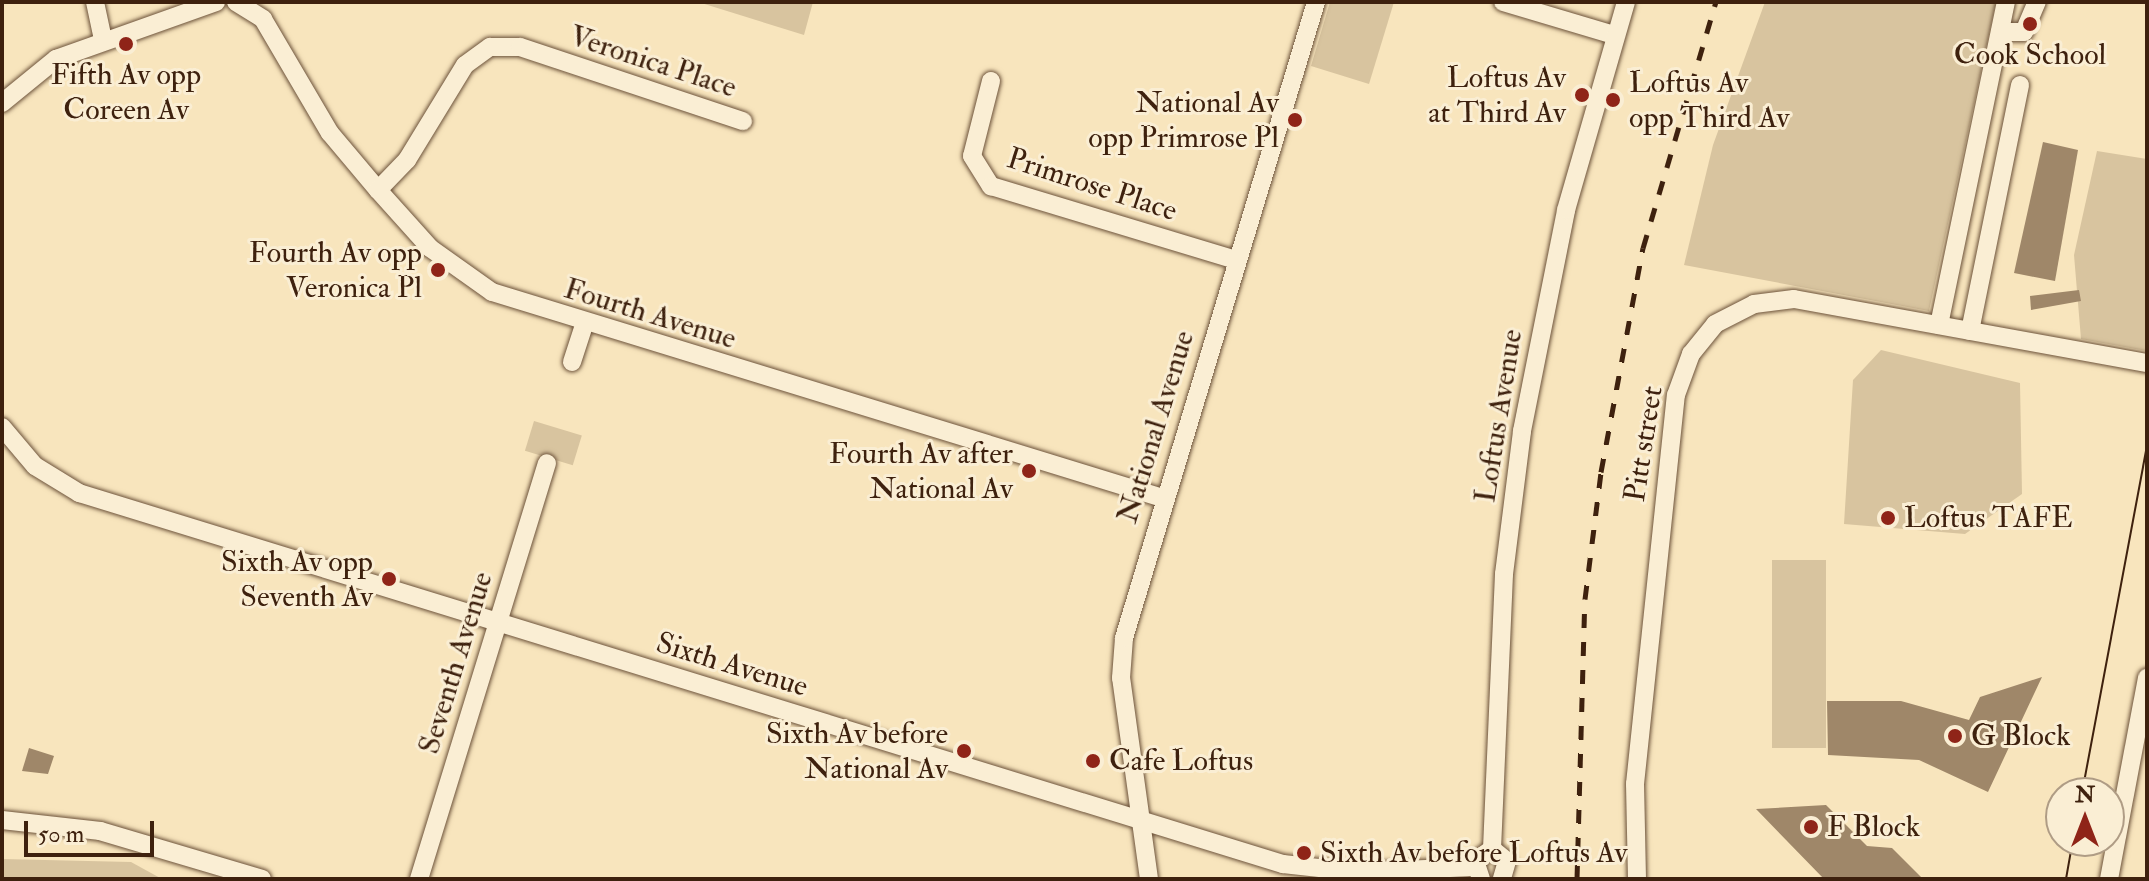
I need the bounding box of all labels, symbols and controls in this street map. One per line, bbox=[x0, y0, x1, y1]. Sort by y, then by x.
marker: Cook School bbox=[2021, 15, 2039, 33]
street label: Veronica Place bbox=[565, 18, 741, 106]
marker: Fifth Av opp Coreen Av bbox=[117, 35, 135, 53]
place label: Cook School bbox=[1954, 37, 2106, 73]
place label: Fifth Av opp Coreen Av bbox=[51, 57, 201, 128]
place label: Loftus Av at Third Av bbox=[1428, 60, 1566, 130]
place label: Loftus Av opp Third Av bbox=[1629, 65, 1789, 136]
place label: National Av opp Primrose Pl bbox=[1088, 85, 1279, 156]
marker: Loftus Av at Third Av bbox=[1573, 86, 1591, 104]
marker: Loftus Av opp Third Av bbox=[1604, 91, 1622, 109]
marker: National Av opp Primrose Pl bbox=[1286, 111, 1304, 129]
street label: Primrose Place bbox=[1002, 141, 1182, 229]
place label: Fourth Av opp Veronica Pl bbox=[249, 235, 422, 306]
marker: Fourth Av opp Veronica Pl bbox=[429, 261, 447, 279]
street label: Fourth Avenue bbox=[560, 271, 740, 357]
street label: National Avenue bbox=[1110, 327, 1202, 527]
street label: Loftus Avenue bbox=[1468, 327, 1530, 505]
street label: Pitt street bbox=[1617, 383, 1671, 505]
place label: Fourth Av after National Av bbox=[829, 436, 1013, 506]
marker: Fourth Av after National Av bbox=[1020, 462, 1038, 480]
place label: Loftus TAFE bbox=[1904, 500, 2073, 536]
marker: Loftus TAFE bbox=[1879, 509, 1897, 527]
place label: Sixth Av opp Seventh Av bbox=[221, 544, 373, 614]
street label: Seventh Avenue bbox=[411, 568, 501, 758]
marker: Sixth Av opp Seventh Av bbox=[380, 570, 398, 588]
street label: Sixth Avenue bbox=[652, 625, 812, 705]
place label: Sixth Av before National Av bbox=[766, 716, 948, 786]
place label: G Block bbox=[1971, 718, 2071, 754]
marker: G Block bbox=[1946, 727, 1964, 745]
marker: Sixth Av before National Av bbox=[955, 742, 973, 760]
place label: Cafe Loftus bbox=[1109, 743, 1253, 779]
marker: Cafe Loftus bbox=[1084, 752, 1102, 770]
north arrow bbox=[2045, 777, 2125, 857]
text: N bbox=[2075, 781, 2095, 809]
scale bar bbox=[28, 805, 158, 855]
place label: F Block bbox=[1827, 809, 1920, 845]
marker: F Block bbox=[1802, 818, 1820, 836]
text: 50 m bbox=[38, 819, 84, 850]
place label: Sixth Av before Loftus Av bbox=[1320, 835, 1628, 871]
marker: Sixth Av before Loftus Av bbox=[1295, 844, 1313, 862]

